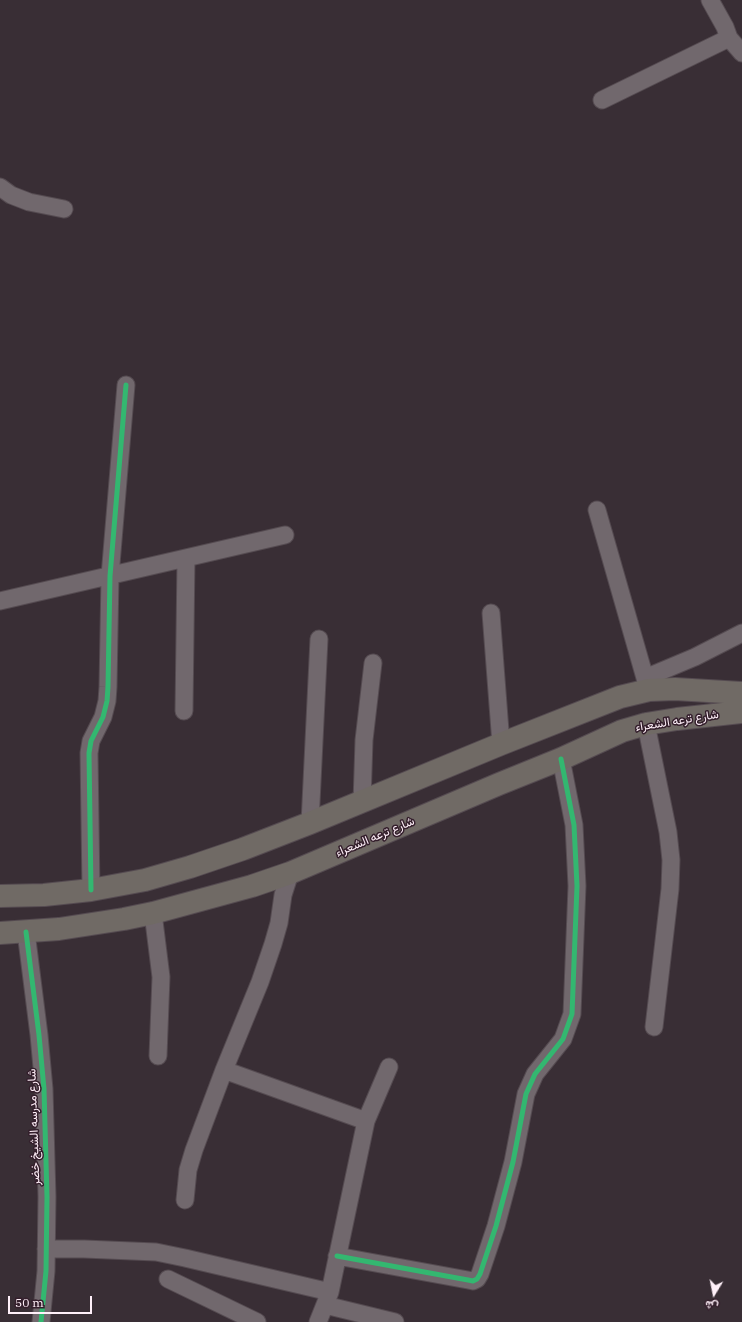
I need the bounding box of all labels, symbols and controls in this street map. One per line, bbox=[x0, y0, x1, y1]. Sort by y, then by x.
street label: شارع ترعه الشعراء bbox=[634, 707, 720, 735]
street label: شارع ترعه الشعراء bbox=[333, 814, 417, 860]
street label: شارع مدرسه الشيخ خضر bbox=[25, 1068, 43, 1186]
north arrow bbox=[694, 1274, 734, 1314]
scale bar bbox=[10, 1288, 94, 1314]
text: 50 m bbox=[15, 1295, 44, 1310]
text: ش bbox=[704, 1298, 720, 1314]

